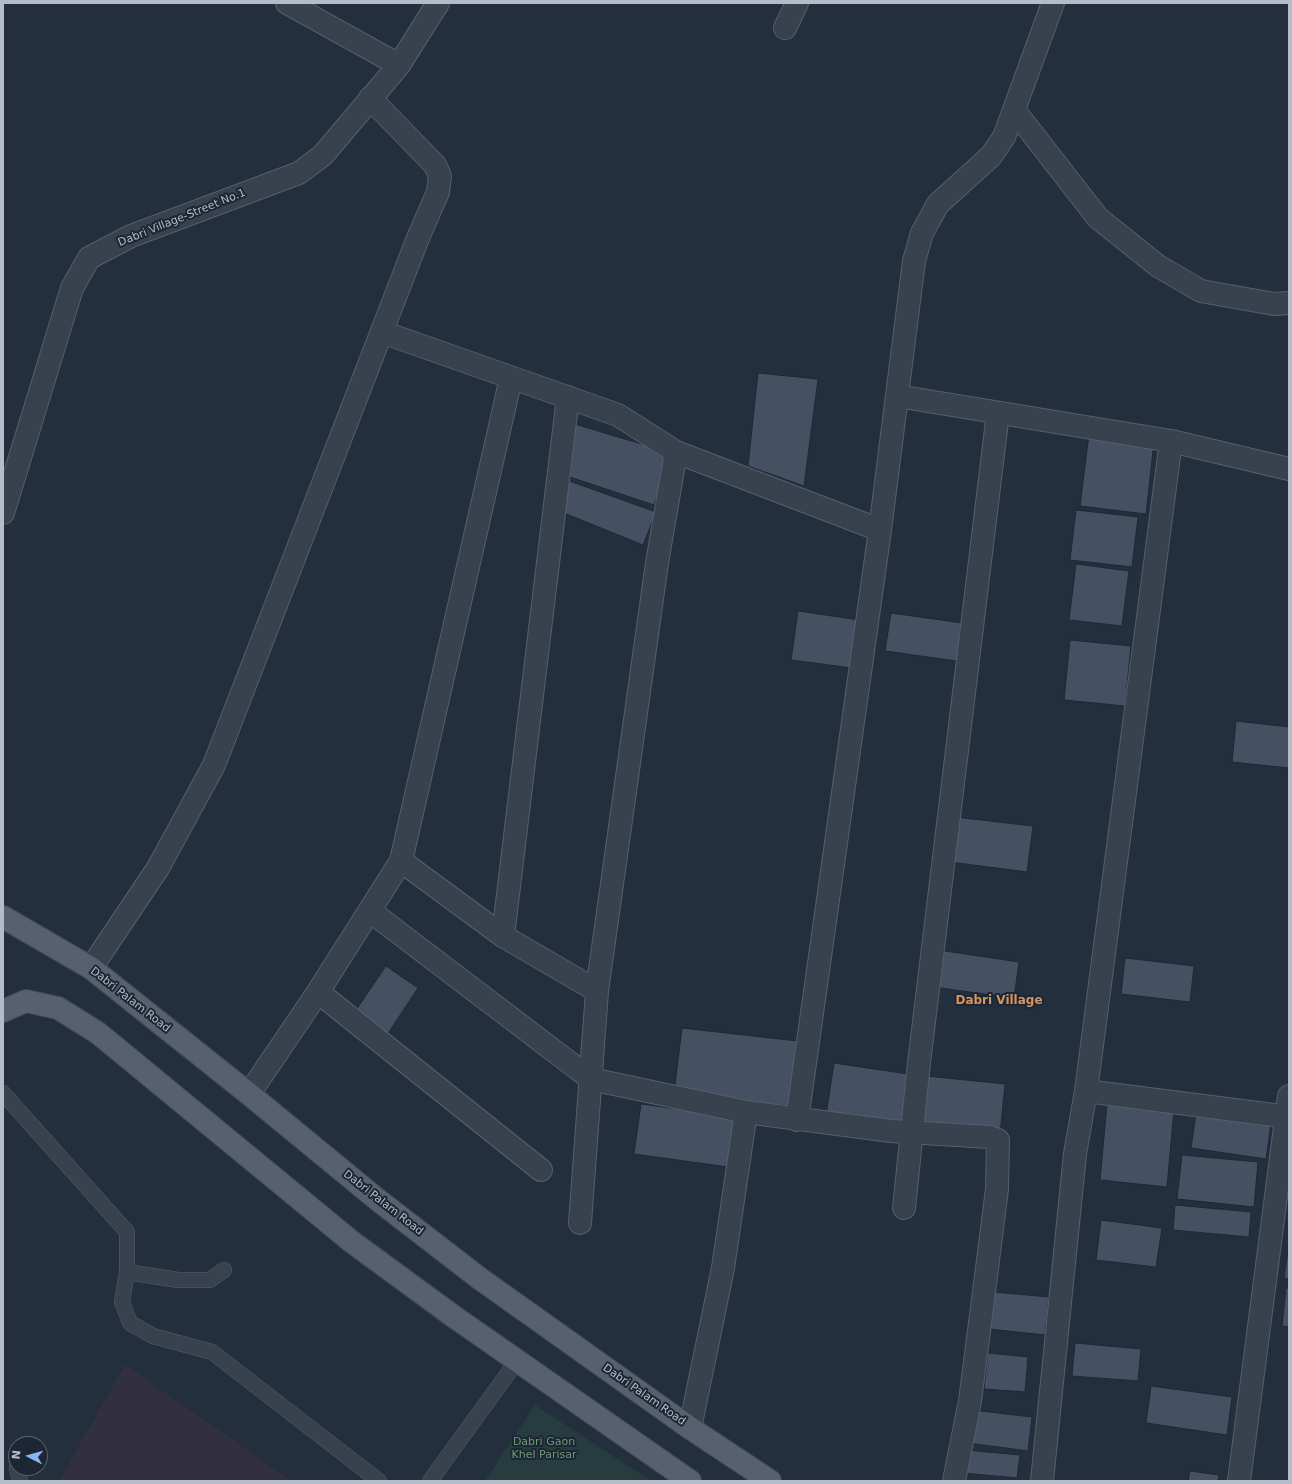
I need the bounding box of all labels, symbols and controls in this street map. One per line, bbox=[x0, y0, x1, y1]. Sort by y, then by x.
street label: Dabri Village-Street No.1 bbox=[116, 186, 248, 250]
street label: Dabri Palam Road bbox=[87, 965, 173, 1035]
district label: Dabri Village bbox=[955, 994, 1043, 1008]
street label: Dabri Palam Road bbox=[340, 1168, 426, 1238]
street label: Dabri Palam Road bbox=[600, 1362, 688, 1428]
park label: Dabri Gaon Khel Parisar bbox=[512, 1435, 576, 1461]
north arrow bbox=[8, 1436, 48, 1476]
text: N bbox=[10, 1450, 24, 1460]

